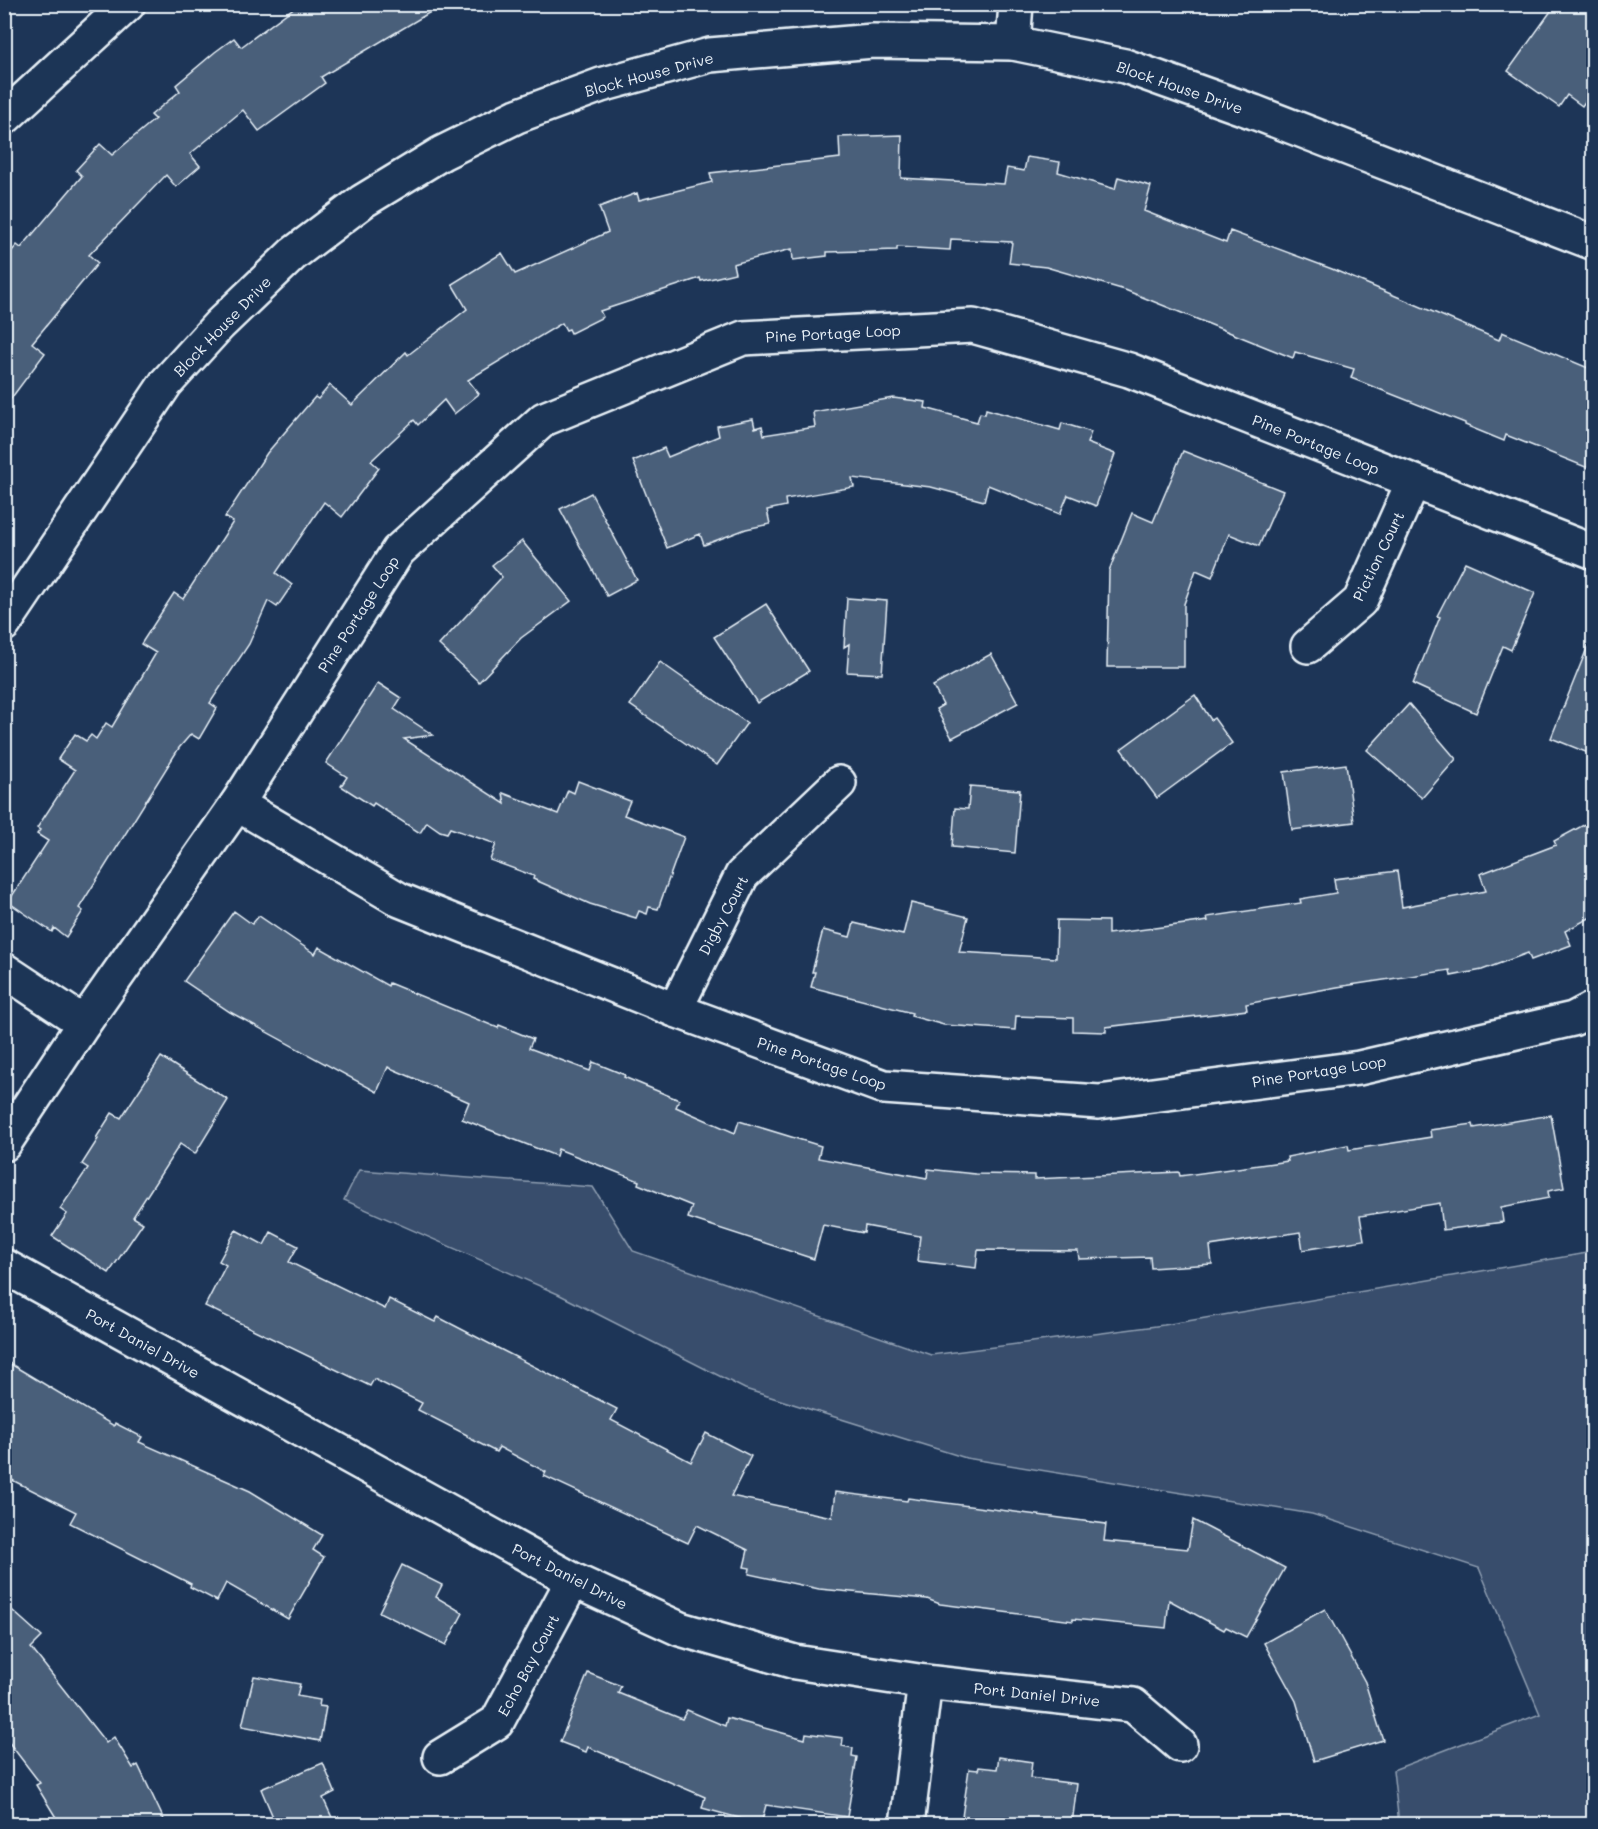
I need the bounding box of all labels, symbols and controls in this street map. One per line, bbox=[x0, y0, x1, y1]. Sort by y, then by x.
street label: Block House Drive bbox=[582, 47, 716, 101]
street label: Block House Drive bbox=[1114, 56, 1246, 118]
street label: Block House Drive bbox=[169, 271, 275, 381]
street label: Pine Portage Loop bbox=[765, 319, 901, 347]
street label: Pine Portage Loop bbox=[1249, 409, 1383, 479]
street label: Piction Court bbox=[1348, 508, 1408, 604]
street label: Pine Portage Loop bbox=[313, 552, 403, 676]
street label: Digby Court bbox=[694, 872, 752, 958]
street label: Pine Portage Loop bbox=[755, 1032, 889, 1094]
street label: Pine Portage Loop bbox=[1251, 1051, 1387, 1091]
street label: Port Daniel Drive bbox=[83, 1303, 203, 1383]
street label: Port Daniel Drive bbox=[509, 1538, 631, 1614]
street label: Echo Bay Court bbox=[493, 1611, 563, 1719]
street label: Port Daniel Drive bbox=[973, 1677, 1101, 1711]

